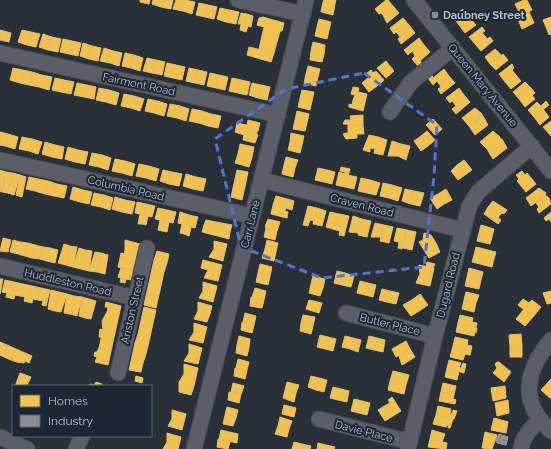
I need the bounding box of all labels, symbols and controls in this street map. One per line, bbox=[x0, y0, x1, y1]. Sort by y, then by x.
place label: Daubney Street bbox=[443, 9, 525, 22]
marker: Daubney Street bbox=[430, 10, 440, 20]
street label: Queen Mary Avenue bbox=[445, 41, 520, 130]
street label: Fairmont Road bbox=[101, 70, 177, 99]
street label: Columbia Road bbox=[86, 173, 166, 204]
street label: Craven Road bbox=[329, 191, 395, 220]
street label: Carr Lane bbox=[238, 198, 263, 250]
street label: Dugard Road bbox=[434, 251, 463, 319]
street label: Huddleston Road bbox=[23, 266, 113, 299]
street label: Ariston Street bbox=[118, 275, 147, 345]
street label: Butler Place bbox=[358, 311, 422, 338]
legend bbox=[12, 385, 152, 437]
text: Homes bbox=[48, 394, 88, 408]
text: Industry bbox=[48, 414, 94, 428]
street label: Davie Place bbox=[333, 418, 395, 445]

